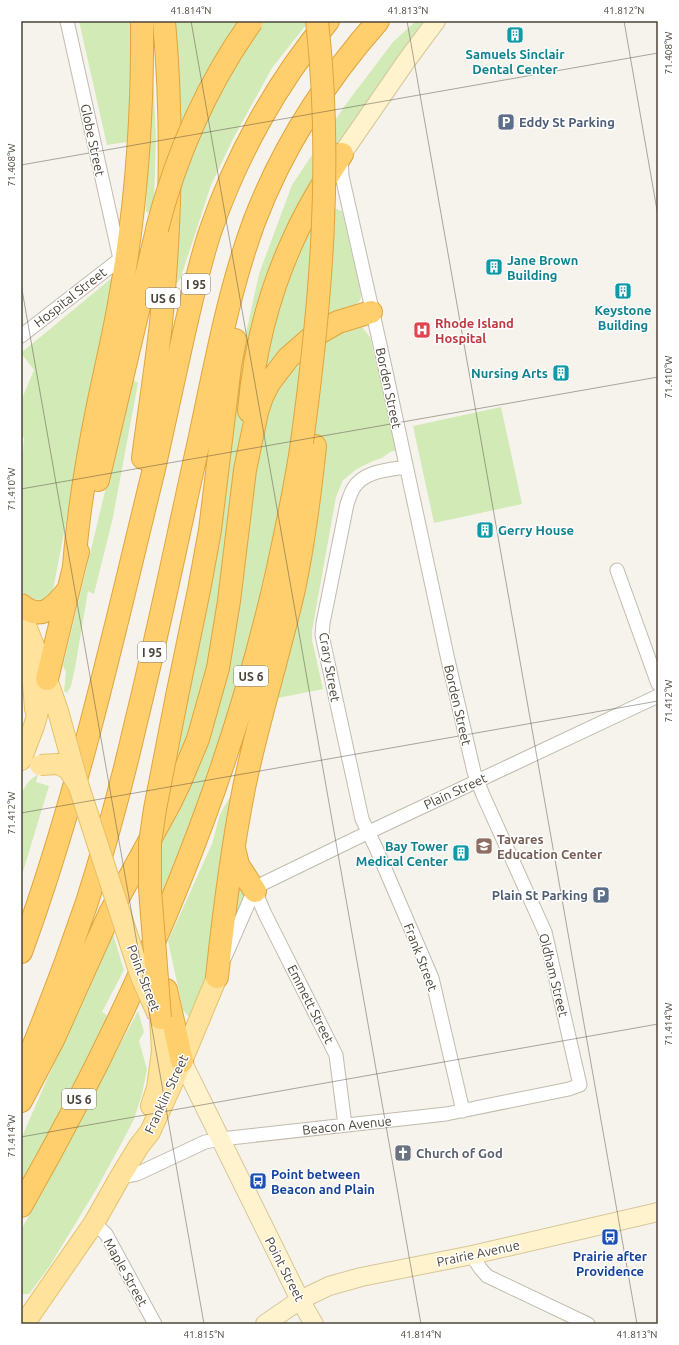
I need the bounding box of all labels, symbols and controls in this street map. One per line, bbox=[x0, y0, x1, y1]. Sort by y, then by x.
text: 41.814°N bbox=[170, 5, 212, 16]
text: 41.813°N bbox=[387, 5, 429, 16]
text: 41.812°N bbox=[603, 5, 645, 16]
building icon: Samuels Sinclair Dental Center bbox=[505, 25, 525, 45]
text: 71.408°W bbox=[663, 31, 674, 75]
place label: Samuels Sinclair Dental Center bbox=[465, 47, 565, 76]
street label: Globe Street bbox=[78, 103, 108, 177]
parking icon: Eddy St Parking bbox=[496, 112, 516, 132]
place label: Eddy St Parking bbox=[519, 115, 615, 129]
text: 71.408°W bbox=[6, 143, 17, 187]
place label: Jane Brown Building bbox=[507, 253, 578, 282]
building icon: Jane Brown Building bbox=[484, 257, 504, 277]
street label: Hospital Street bbox=[31, 265, 109, 329]
road number: I 95 bbox=[182, 274, 210, 294]
building icon: Keystone Building bbox=[613, 281, 633, 301]
road number: US 6 bbox=[146, 288, 180, 308]
place label: Keystone Building bbox=[594, 303, 652, 332]
place label: Rhode Island Hospital bbox=[435, 316, 514, 345]
hospital icon: Rhode Island Hospital bbox=[412, 320, 432, 340]
street label: Borden Street bbox=[374, 346, 404, 430]
text: 71.410°W bbox=[663, 355, 674, 399]
building icon: Nursing Arts bbox=[551, 363, 571, 383]
place label: Nursing Arts bbox=[471, 366, 548, 380]
text: 71.410°W bbox=[6, 467, 17, 511]
building icon: Gerry House bbox=[475, 520, 495, 540]
place label: Gerry House bbox=[498, 523, 574, 537]
street label: Crary Street bbox=[317, 631, 343, 703]
road number: I 95 bbox=[138, 642, 166, 662]
street label: Borden Street bbox=[442, 663, 474, 747]
road number: US 6 bbox=[234, 666, 268, 686]
text: 71.412°W bbox=[663, 679, 674, 723]
street label: Plain Street bbox=[421, 770, 489, 812]
text: 71.412°W bbox=[6, 791, 17, 835]
place label: Tavares Education Center bbox=[497, 832, 603, 861]
school or university icon: Tavares Education Center bbox=[474, 836, 494, 856]
place label: Bay Tower Medical Center bbox=[356, 839, 449, 868]
building icon: Bay Tower Medical Center bbox=[451, 843, 471, 863]
parking icon: Plain St Parking bbox=[591, 885, 611, 905]
place label: Plain St Parking bbox=[492, 888, 588, 902]
street label: Frank Street bbox=[402, 921, 440, 993]
street label: Oldham Street bbox=[537, 932, 571, 1018]
street label: Point Street bbox=[125, 943, 163, 1013]
street label: Emmett Street bbox=[285, 962, 337, 1046]
text: 71.414°W bbox=[663, 1002, 674, 1046]
street label: Franklin Street bbox=[142, 1052, 190, 1136]
road number: US 6 bbox=[62, 1089, 96, 1109]
street label: Beacon Avenue bbox=[302, 1113, 392, 1137]
text: 71.414°W bbox=[6, 1114, 17, 1158]
church icon: Church of God bbox=[393, 1143, 413, 1163]
place label: Church of God bbox=[416, 1146, 503, 1160]
place label: Point between Beacon and Plain bbox=[271, 1167, 375, 1196]
bus stop icon: Point between Beacon and Plain bbox=[248, 1171, 268, 1191]
bus stop icon: Prairie after Providence bbox=[600, 1227, 620, 1247]
street label: Point Street bbox=[263, 1235, 307, 1303]
street label: Maple Street bbox=[102, 1236, 150, 1308]
street label: Prairie Avenue bbox=[435, 1237, 521, 1269]
place label: Prairie after Providence bbox=[573, 1249, 648, 1278]
text: 41.815°N bbox=[183, 1329, 225, 1340]
text: 41.814°N bbox=[400, 1329, 442, 1340]
text: 41.813°N bbox=[616, 1329, 658, 1340]

